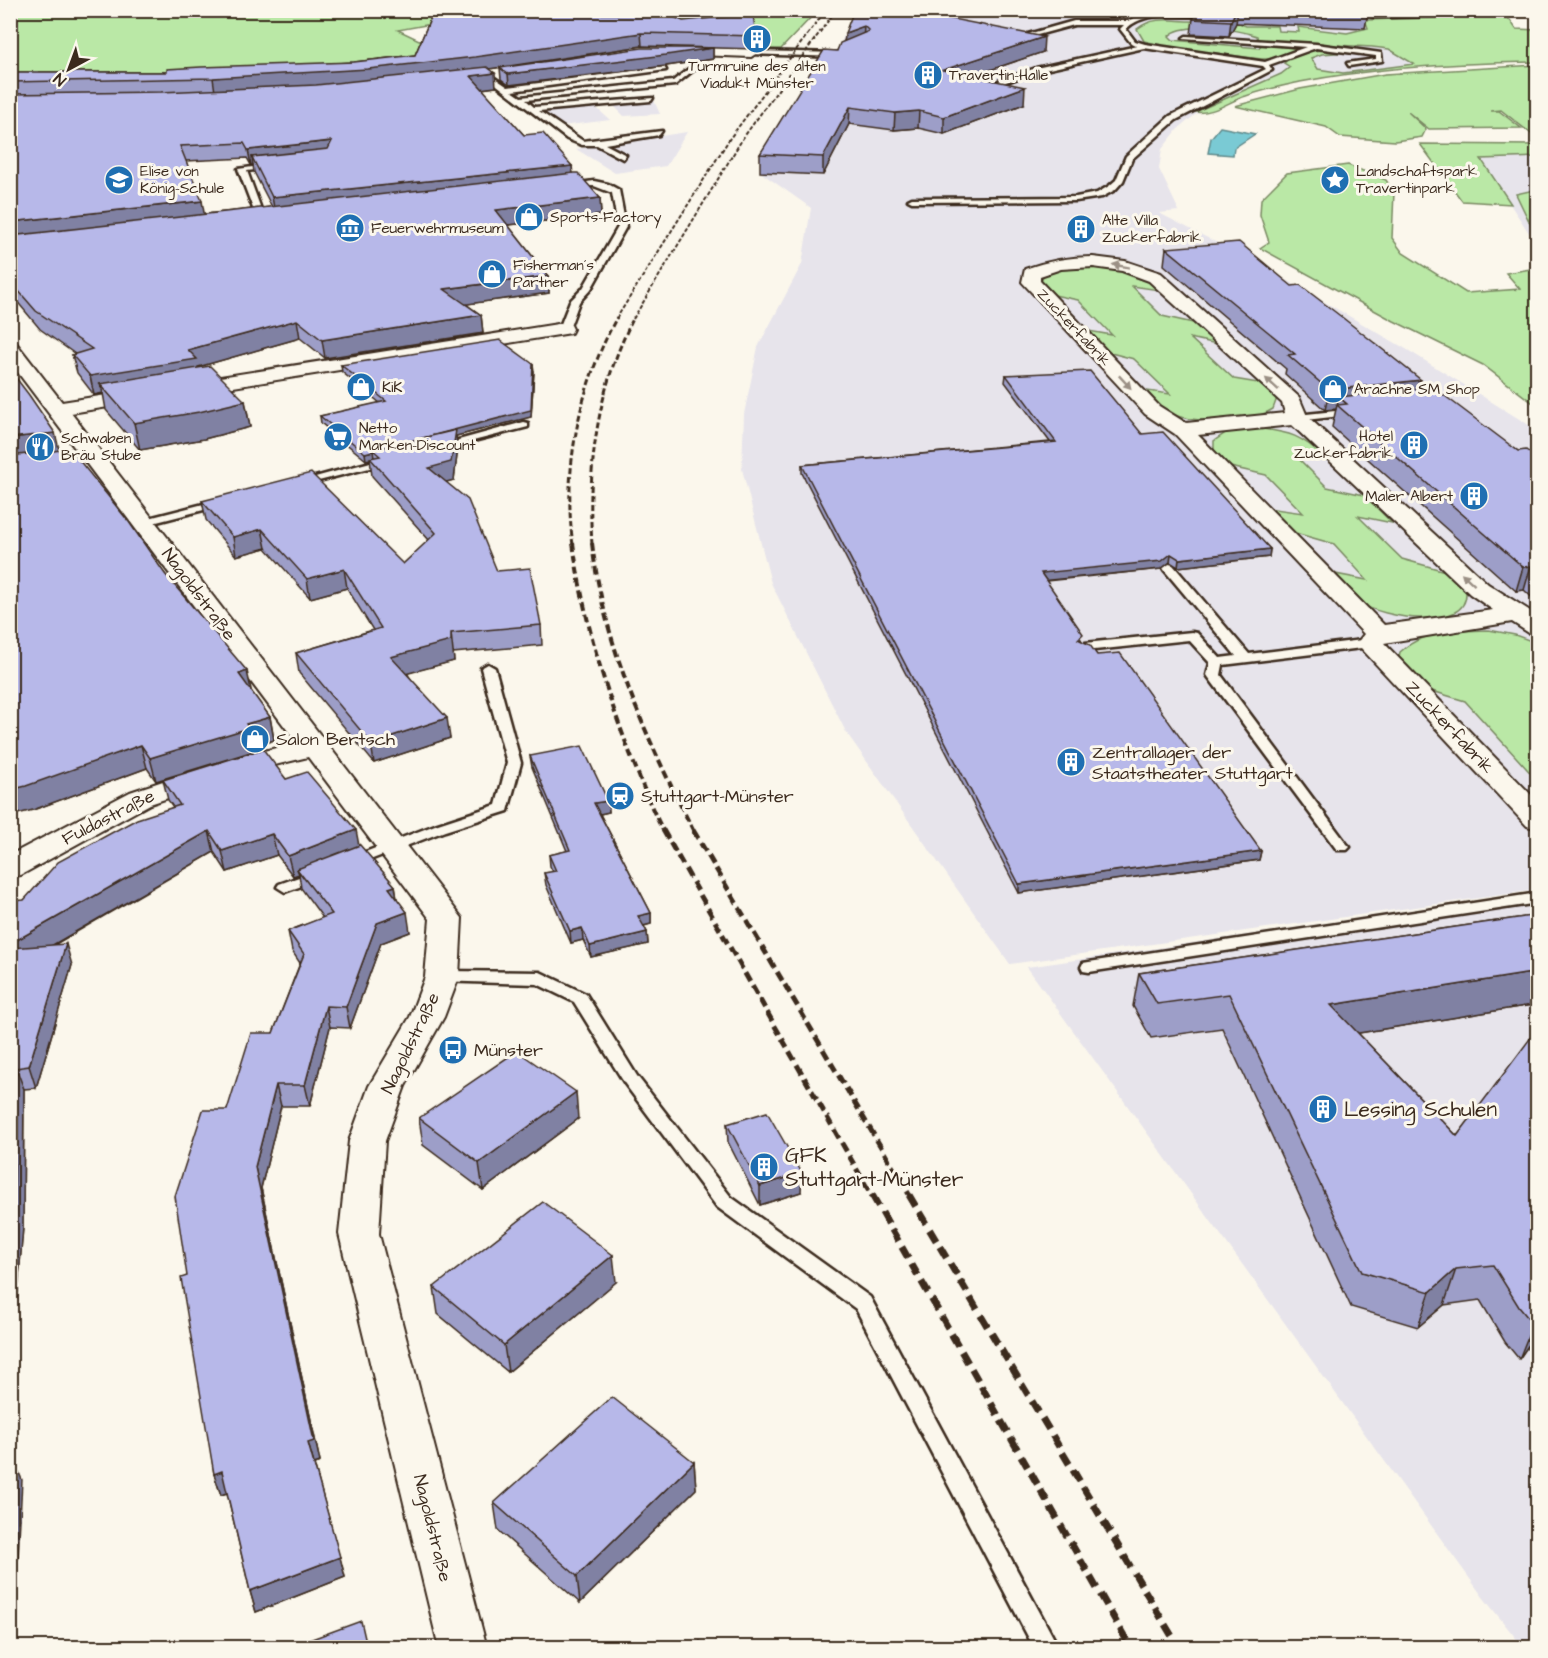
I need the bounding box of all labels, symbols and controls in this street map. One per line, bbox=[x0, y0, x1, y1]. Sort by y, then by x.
building icon: Turmruine des alten Viadukt Münster bbox=[741, 23, 773, 55]
north arrow bbox=[39, 39, 99, 99]
place label: Turmruine des alten Viadukt Münster bbox=[688, 56, 826, 94]
building icon: Travertin-Halle bbox=[912, 59, 944, 91]
place label: Travertin-Halle bbox=[949, 65, 1048, 86]
text: N bbox=[49, 68, 71, 91]
place label: Elise von König-Schule bbox=[140, 161, 224, 200]
place label: Landschaftspark Travertinpark bbox=[1356, 161, 1477, 199]
school or university icon: Elise von König-Schule bbox=[103, 164, 135, 196]
place icon: Landschaftspark Travertinpark bbox=[1319, 164, 1351, 196]
shop icon: Sports-Factory bbox=[513, 201, 545, 233]
place label: Sports-Factory bbox=[550, 207, 661, 229]
place label: Alte Villa Zuckerfabrik bbox=[1102, 210, 1201, 248]
museum icon: Feuerwehrmuseum bbox=[334, 212, 366, 244]
building icon: Alte Villa Zuckerfabrik bbox=[1065, 213, 1097, 245]
place label: Feuerwehrmuseum bbox=[371, 218, 504, 239]
place label: Fisherman´s Partner bbox=[513, 255, 594, 293]
shop icon: Fisherman´s Partner bbox=[476, 258, 508, 290]
one-way arrow bbox=[1111, 261, 1130, 270]
street label: Zuckerfabrik bbox=[1032, 284, 1115, 371]
shop icon: KiK bbox=[345, 371, 377, 403]
shop icon: Arachne SM Shop bbox=[1317, 373, 1349, 405]
one-way arrow bbox=[1118, 374, 1132, 389]
place label: KiK bbox=[382, 377, 402, 398]
one-way arrow bbox=[1266, 377, 1280, 391]
place label: Arachne SM Shop bbox=[1354, 379, 1480, 400]
place label: Netto Marken-Discount bbox=[359, 418, 475, 456]
supermarket icon: Netto Marken-Discount bbox=[322, 421, 354, 453]
place label: Hotel Zuckerfabrik bbox=[1294, 426, 1393, 464]
place label: Schwaben Bräu Stube bbox=[61, 428, 141, 466]
building icon: Hotel Zuckerfabrik bbox=[1398, 429, 1430, 461]
restaurant icon: Schwaben Bräu Stube bbox=[24, 431, 56, 463]
building icon: Maler Albert bbox=[1458, 480, 1490, 512]
place label: Maler Albert bbox=[1365, 486, 1453, 507]
street label: Nagoldstraße bbox=[155, 543, 242, 646]
one-way arrow bbox=[1461, 572, 1476, 586]
street label: Zuckerfabrik bbox=[1400, 675, 1499, 779]
shop icon: Salon Bertsch bbox=[239, 723, 271, 755]
place label: Salon Bertsch bbox=[276, 727, 395, 752]
place label: Zentrallager der Staatstheater Stuttgart bbox=[1092, 740, 1294, 787]
building icon: Zentrallager der Staatstheater Stuttgart bbox=[1055, 746, 1087, 778]
station icon: Stuttgart-Münster bbox=[604, 780, 636, 812]
street label: Fuldastraße bbox=[58, 783, 159, 851]
place label: Stuttgart-Münster bbox=[641, 784, 794, 810]
street label: Nagoldstraße bbox=[375, 988, 447, 1099]
bus stop icon: Münster bbox=[437, 1034, 469, 1066]
place label: Münster bbox=[474, 1038, 543, 1063]
building icon: Lessing Schulen bbox=[1307, 1093, 1339, 1125]
place label: Lessing Schulen bbox=[1344, 1095, 1497, 1126]
place label: GFK Stuttgart-Münster bbox=[785, 1141, 964, 1196]
building icon: GFK Stuttgart-Münster bbox=[748, 1151, 780, 1183]
street label: Nagoldstraße bbox=[406, 1472, 458, 1585]

